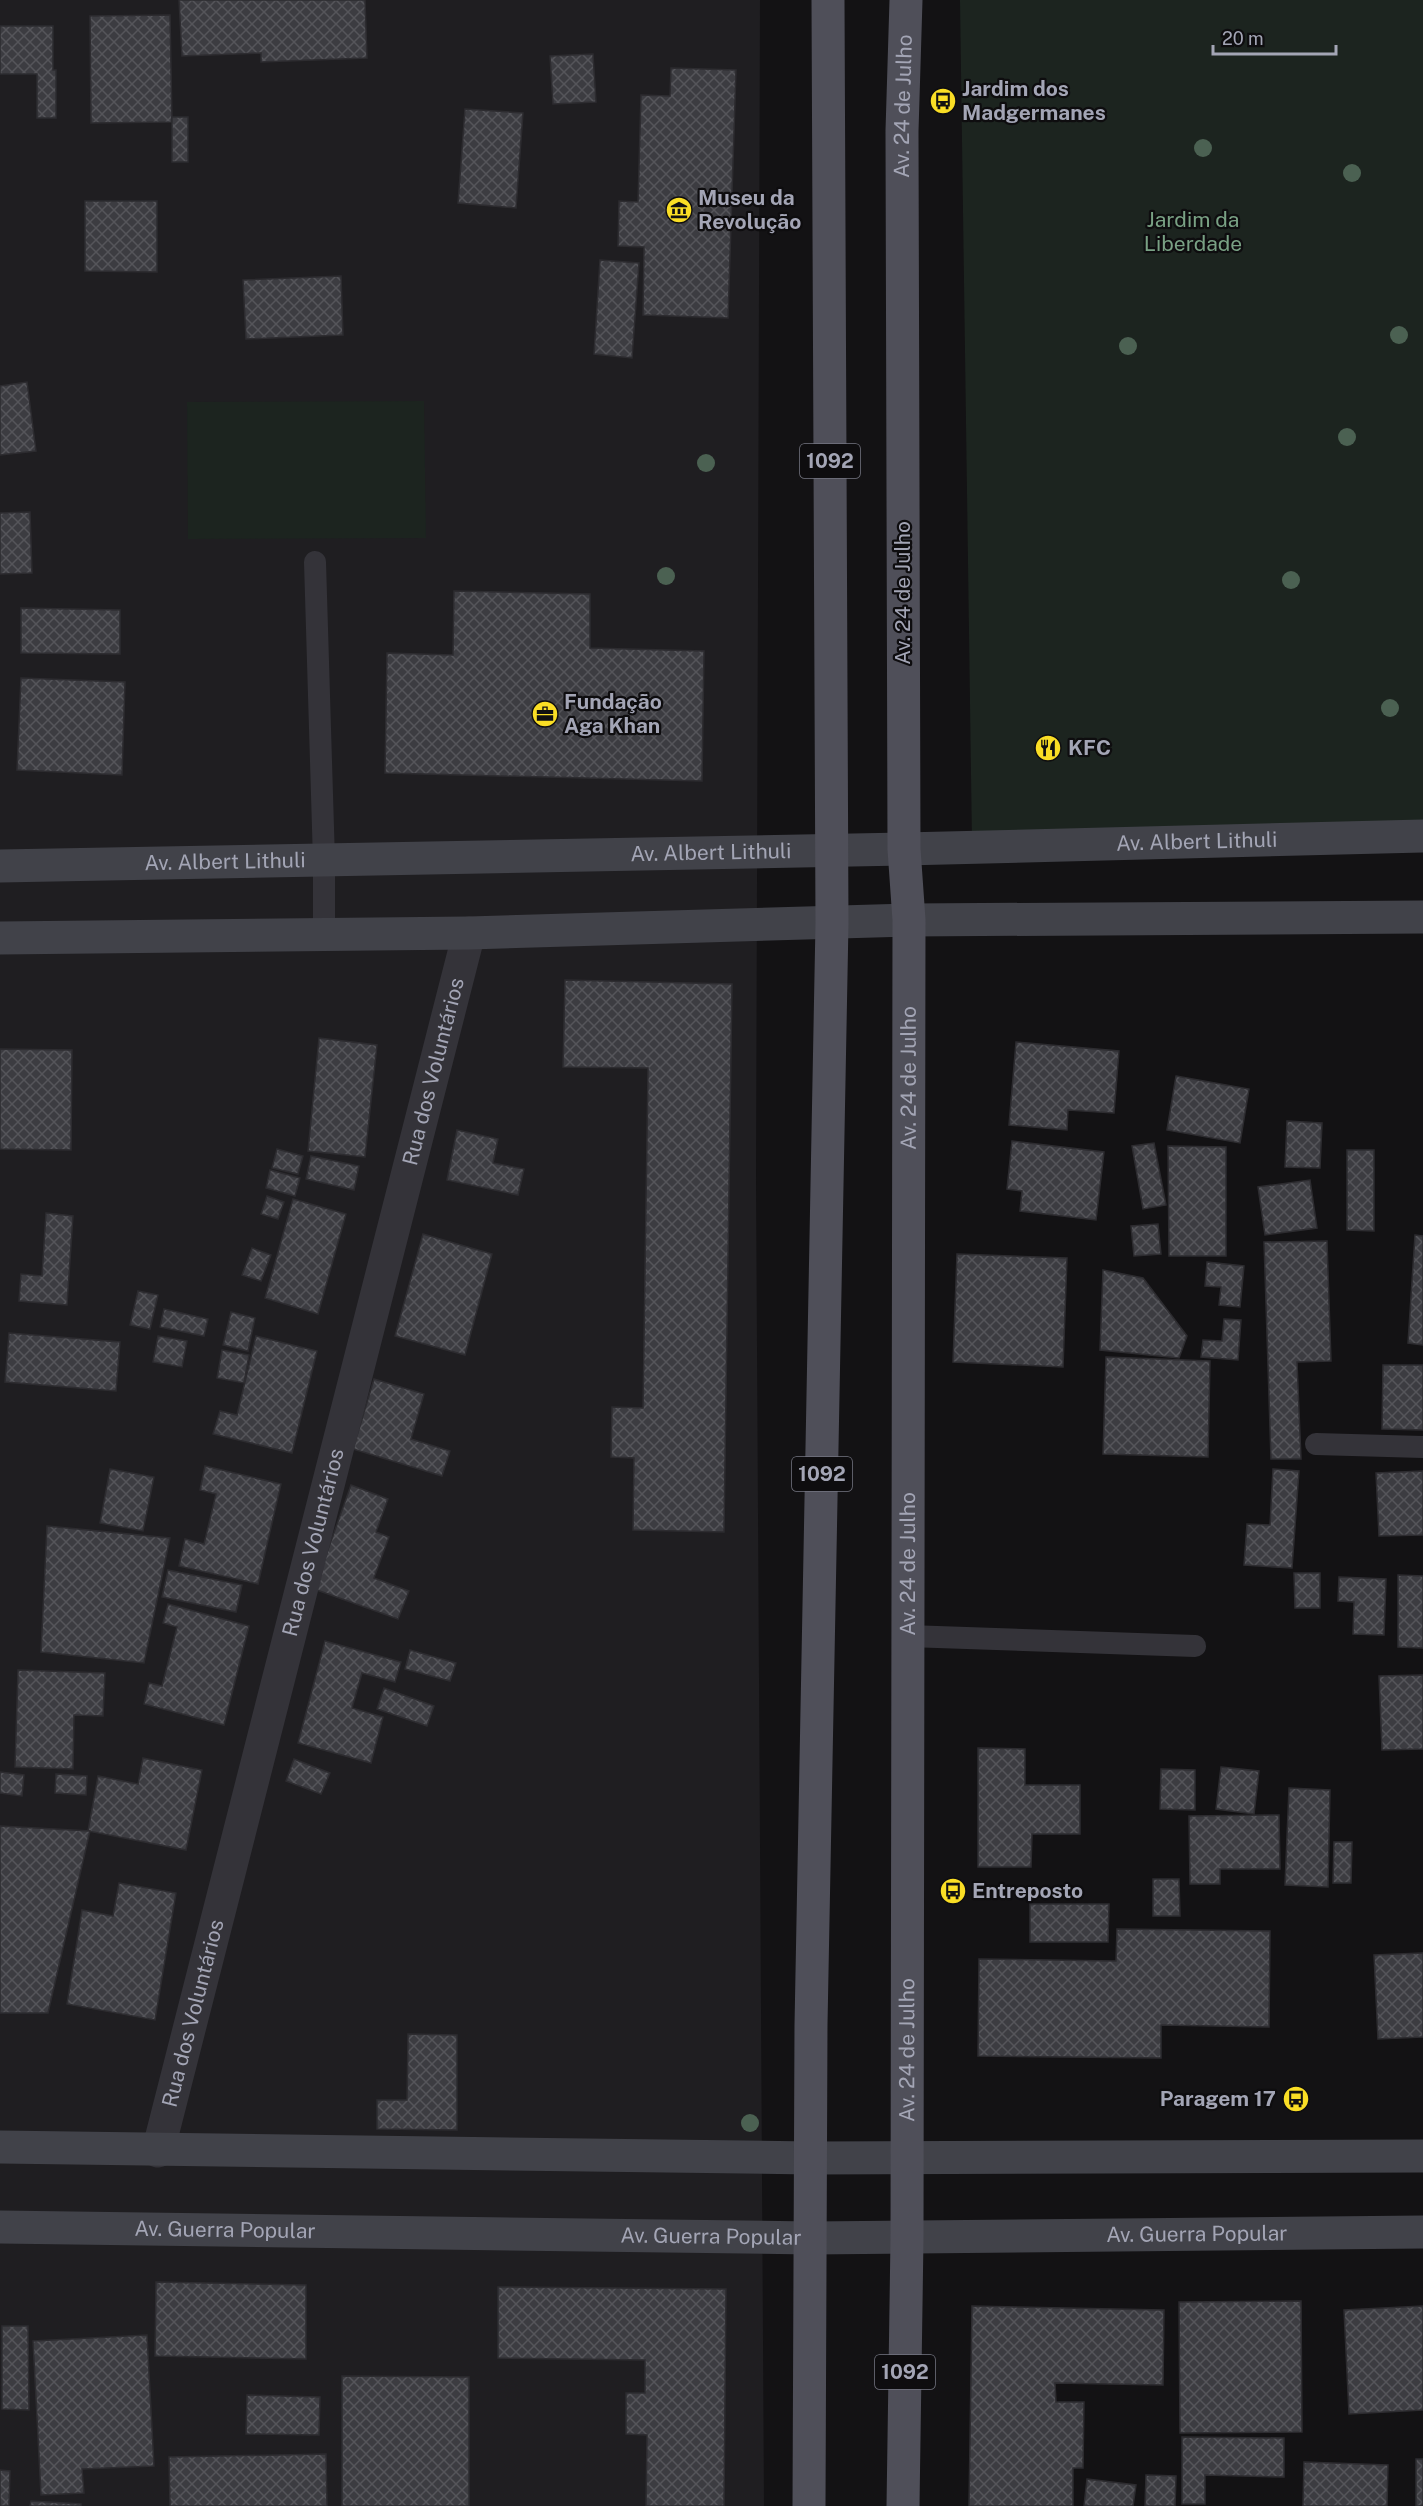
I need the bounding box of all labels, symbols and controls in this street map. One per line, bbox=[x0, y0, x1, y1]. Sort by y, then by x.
scale bar bbox=[1213, 18, 1336, 56]
text: 20 m bbox=[1222, 28, 1264, 49]
street label: Av. 24 de Julho bbox=[889, 34, 917, 178]
place label: Jardim dos Madgermanes bbox=[962, 76, 1106, 125]
bus stop icon: Jardim dos Madgermanes bbox=[928, 86, 958, 116]
place label: Museu da Revolução bbox=[698, 185, 801, 234]
museum icon: Museu da Revolução bbox=[664, 195, 694, 225]
park label: Jardim da Liberdade bbox=[1144, 207, 1242, 256]
road number: 1092 bbox=[800, 444, 860, 478]
street label: Av. 24 de Julho bbox=[890, 521, 915, 665]
place label: Fundação Aga Khan bbox=[564, 689, 662, 738]
office icon: Fundação Aga Khan bbox=[530, 699, 560, 729]
restaurant icon: KFC bbox=[1033, 733, 1063, 763]
place label: KFC bbox=[1068, 735, 1111, 760]
street label: Av. Albert Lithuli bbox=[1116, 827, 1278, 856]
street label: Av. Albert Lithuli bbox=[630, 838, 792, 866]
street label: Av. Albert Lithuli bbox=[144, 847, 306, 875]
street label: Rua dos Voluntários bbox=[397, 975, 469, 1168]
street label: Av. 24 de Julho bbox=[896, 1006, 921, 1150]
street label: Rua dos Voluntários bbox=[277, 1446, 349, 1639]
road number: 1092 bbox=[792, 1457, 852, 1491]
street label: Av. 24 de Julho bbox=[895, 1492, 920, 1636]
bus stop icon: Entreposto bbox=[938, 1876, 968, 1906]
place label: Entreposto bbox=[972, 1878, 1083, 1903]
street label: Rua dos Voluntários bbox=[157, 1917, 229, 2110]
street label: Av. 24 de Julho bbox=[894, 1978, 919, 2122]
bus stop icon: Paragem 17 bbox=[1281, 2084, 1311, 2114]
place label: Paragem 17 bbox=[1160, 2086, 1276, 2111]
street label: Av. Guerra Popular bbox=[134, 2216, 316, 2243]
street label: Av. Guerra Popular bbox=[1106, 2220, 1288, 2247]
street label: Av. Guerra Popular bbox=[620, 2222, 802, 2250]
road number: 1092 bbox=[875, 2355, 935, 2389]

